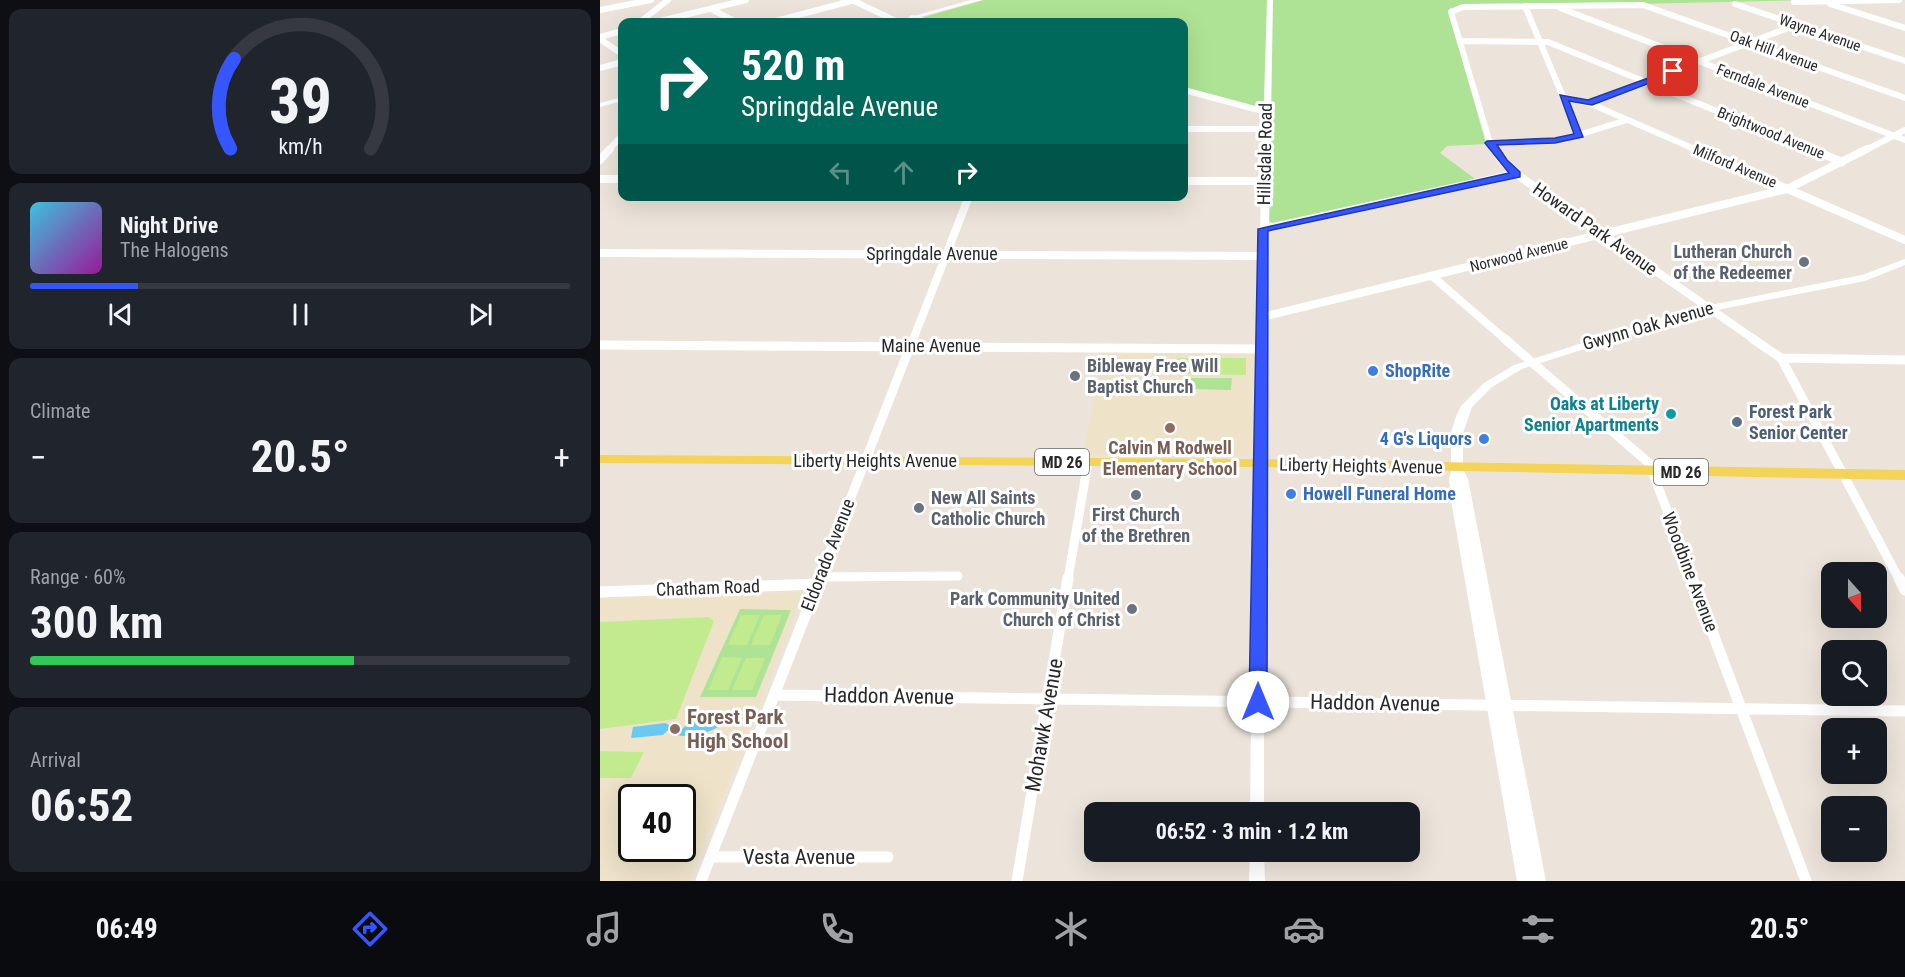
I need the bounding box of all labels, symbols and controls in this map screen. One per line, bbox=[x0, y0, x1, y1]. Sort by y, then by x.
street label: Wayne Avenue bbox=[1777, 11, 1863, 55]
street label: Oak Hill Avenue bbox=[1727, 27, 1821, 75]
text: 520 m bbox=[741, 41, 846, 90]
icon: right bbox=[642, 42, 720, 120]
pin bbox=[1647, 45, 1698, 96]
icon: arrive bbox=[1656, 54, 1689, 87]
street label: Ferndale Avenue bbox=[1714, 60, 1812, 112]
text: 39 bbox=[268, 65, 332, 138]
text: Springdale Avenue bbox=[741, 91, 938, 123]
street label: Hillsdale Road bbox=[1253, 103, 1276, 205]
street label: Brightwood Avenue bbox=[1715, 103, 1827, 163]
text: km/h bbox=[278, 134, 322, 159]
street label: Milford Avenue bbox=[1691, 140, 1779, 192]
icon: left bbox=[824, 156, 857, 189]
icon: ahead bbox=[887, 156, 920, 189]
icon: right bbox=[950, 156, 983, 189]
street label: Howard Park Avenue bbox=[1529, 178, 1661, 279]
text: Night Drive bbox=[120, 213, 218, 238]
street label: Norwood Avenue bbox=[1468, 234, 1570, 276]
text: The Halogens bbox=[120, 238, 229, 262]
place label: Lutheran Church of the Redeemer bbox=[1673, 241, 1792, 283]
street label: Springdale Avenue bbox=[866, 243, 998, 264]
marker: Lutheran Church of the Redeemer bbox=[1797, 255, 1811, 269]
street label: Gwynn Oak Avenue bbox=[1580, 297, 1716, 354]
icon: previous bbox=[104, 298, 137, 331]
icon: pause bbox=[284, 298, 317, 331]
icon: next bbox=[464, 298, 497, 331]
street label: Maine Avenue bbox=[881, 335, 981, 356]
place label: Bibleway Free Will Baptist Church bbox=[1087, 355, 1218, 397]
place label: ShopRite bbox=[1385, 360, 1450, 381]
marker: ShopRite bbox=[1366, 364, 1380, 378]
marker: Bibleway Free Will Baptist Church bbox=[1068, 369, 1082, 383]
place label: Oaks at Liberty Senior Apartments bbox=[1524, 393, 1659, 435]
text: Climate bbox=[30, 399, 90, 423]
place label: Forest Park Senior Center bbox=[1749, 401, 1848, 443]
marker: Oaks at Liberty Senior Apartments bbox=[1664, 407, 1678, 421]
marker: Forest Park Senior Center bbox=[1730, 415, 1744, 429]
marker: Calvin M Rodwell Elementary School bbox=[1163, 421, 1177, 435]
place label: 4 G's Liquors bbox=[1380, 428, 1472, 449]
text: 20.5° bbox=[251, 430, 349, 483]
marker: 4 G's Liquors bbox=[1477, 432, 1491, 446]
place label: Calvin M Rodwell Elementary School bbox=[1103, 437, 1237, 479]
text: − bbox=[30, 438, 47, 477]
text: + bbox=[554, 438, 570, 477]
road number: MD 26 bbox=[1035, 449, 1089, 475]
street label: Liberty Heights Avenue bbox=[793, 450, 957, 471]
street label: Liberty Heights Avenue bbox=[1279, 454, 1443, 477]
road number: MD 26 bbox=[1654, 459, 1708, 485]
place label: Howell Funeral Home bbox=[1303, 483, 1456, 504]
place label: New All Saints Catholic Church bbox=[931, 487, 1045, 529]
marker: Howell Funeral Home bbox=[1284, 487, 1298, 501]
marker: First Church of the Brethren bbox=[1129, 488, 1143, 502]
street label: Eldorado Avenue bbox=[796, 496, 859, 614]
marker: New All Saints Catholic Church bbox=[912, 501, 926, 515]
place label: First Church of the Brethren bbox=[1082, 504, 1190, 546]
street label: Woodbine Avenue bbox=[1658, 509, 1723, 635]
north arrow bbox=[1821, 562, 1887, 628]
map controls bbox=[1821, 562, 1887, 862]
text: Range · 60% bbox=[30, 565, 126, 589]
street label: Chatham Road bbox=[656, 575, 760, 600]
place label: Park Community United Church of Christ bbox=[950, 588, 1120, 630]
text: 300 km bbox=[30, 596, 163, 649]
marker: Park Community United Church of Christ bbox=[1125, 602, 1139, 616]
button: search bbox=[1821, 640, 1887, 706]
street label: Mohawk Avenue bbox=[1020, 656, 1068, 794]
position arrow bbox=[1226, 670, 1290, 734]
street label: Haddon Avenue bbox=[824, 683, 954, 709]
street label: Haddon Avenue bbox=[1310, 690, 1440, 716]
place label: Forest Park High School bbox=[687, 705, 788, 753]
button: + bbox=[1821, 718, 1887, 784]
marker: Forest Park High School bbox=[668, 722, 682, 736]
text: Arrival bbox=[30, 748, 81, 772]
text: 06:52 bbox=[30, 779, 133, 832]
speed limit sign: 40 bbox=[618, 784, 696, 862]
button: − bbox=[1821, 796, 1887, 862]
text: 06:52 · 3 min · 1.2 km bbox=[1156, 819, 1348, 844]
street label: Vesta Avenue bbox=[743, 845, 855, 869]
icon: directions bbox=[349, 908, 391, 950]
icon: music bbox=[583, 908, 625, 950]
icon: phone bbox=[816, 908, 858, 950]
icon: climate bbox=[1050, 908, 1092, 950]
icon: car bbox=[1283, 908, 1325, 950]
icon: filters bbox=[1517, 908, 1559, 950]
text: 06:49 bbox=[96, 913, 158, 945]
text: 20.5° bbox=[1750, 913, 1809, 945]

